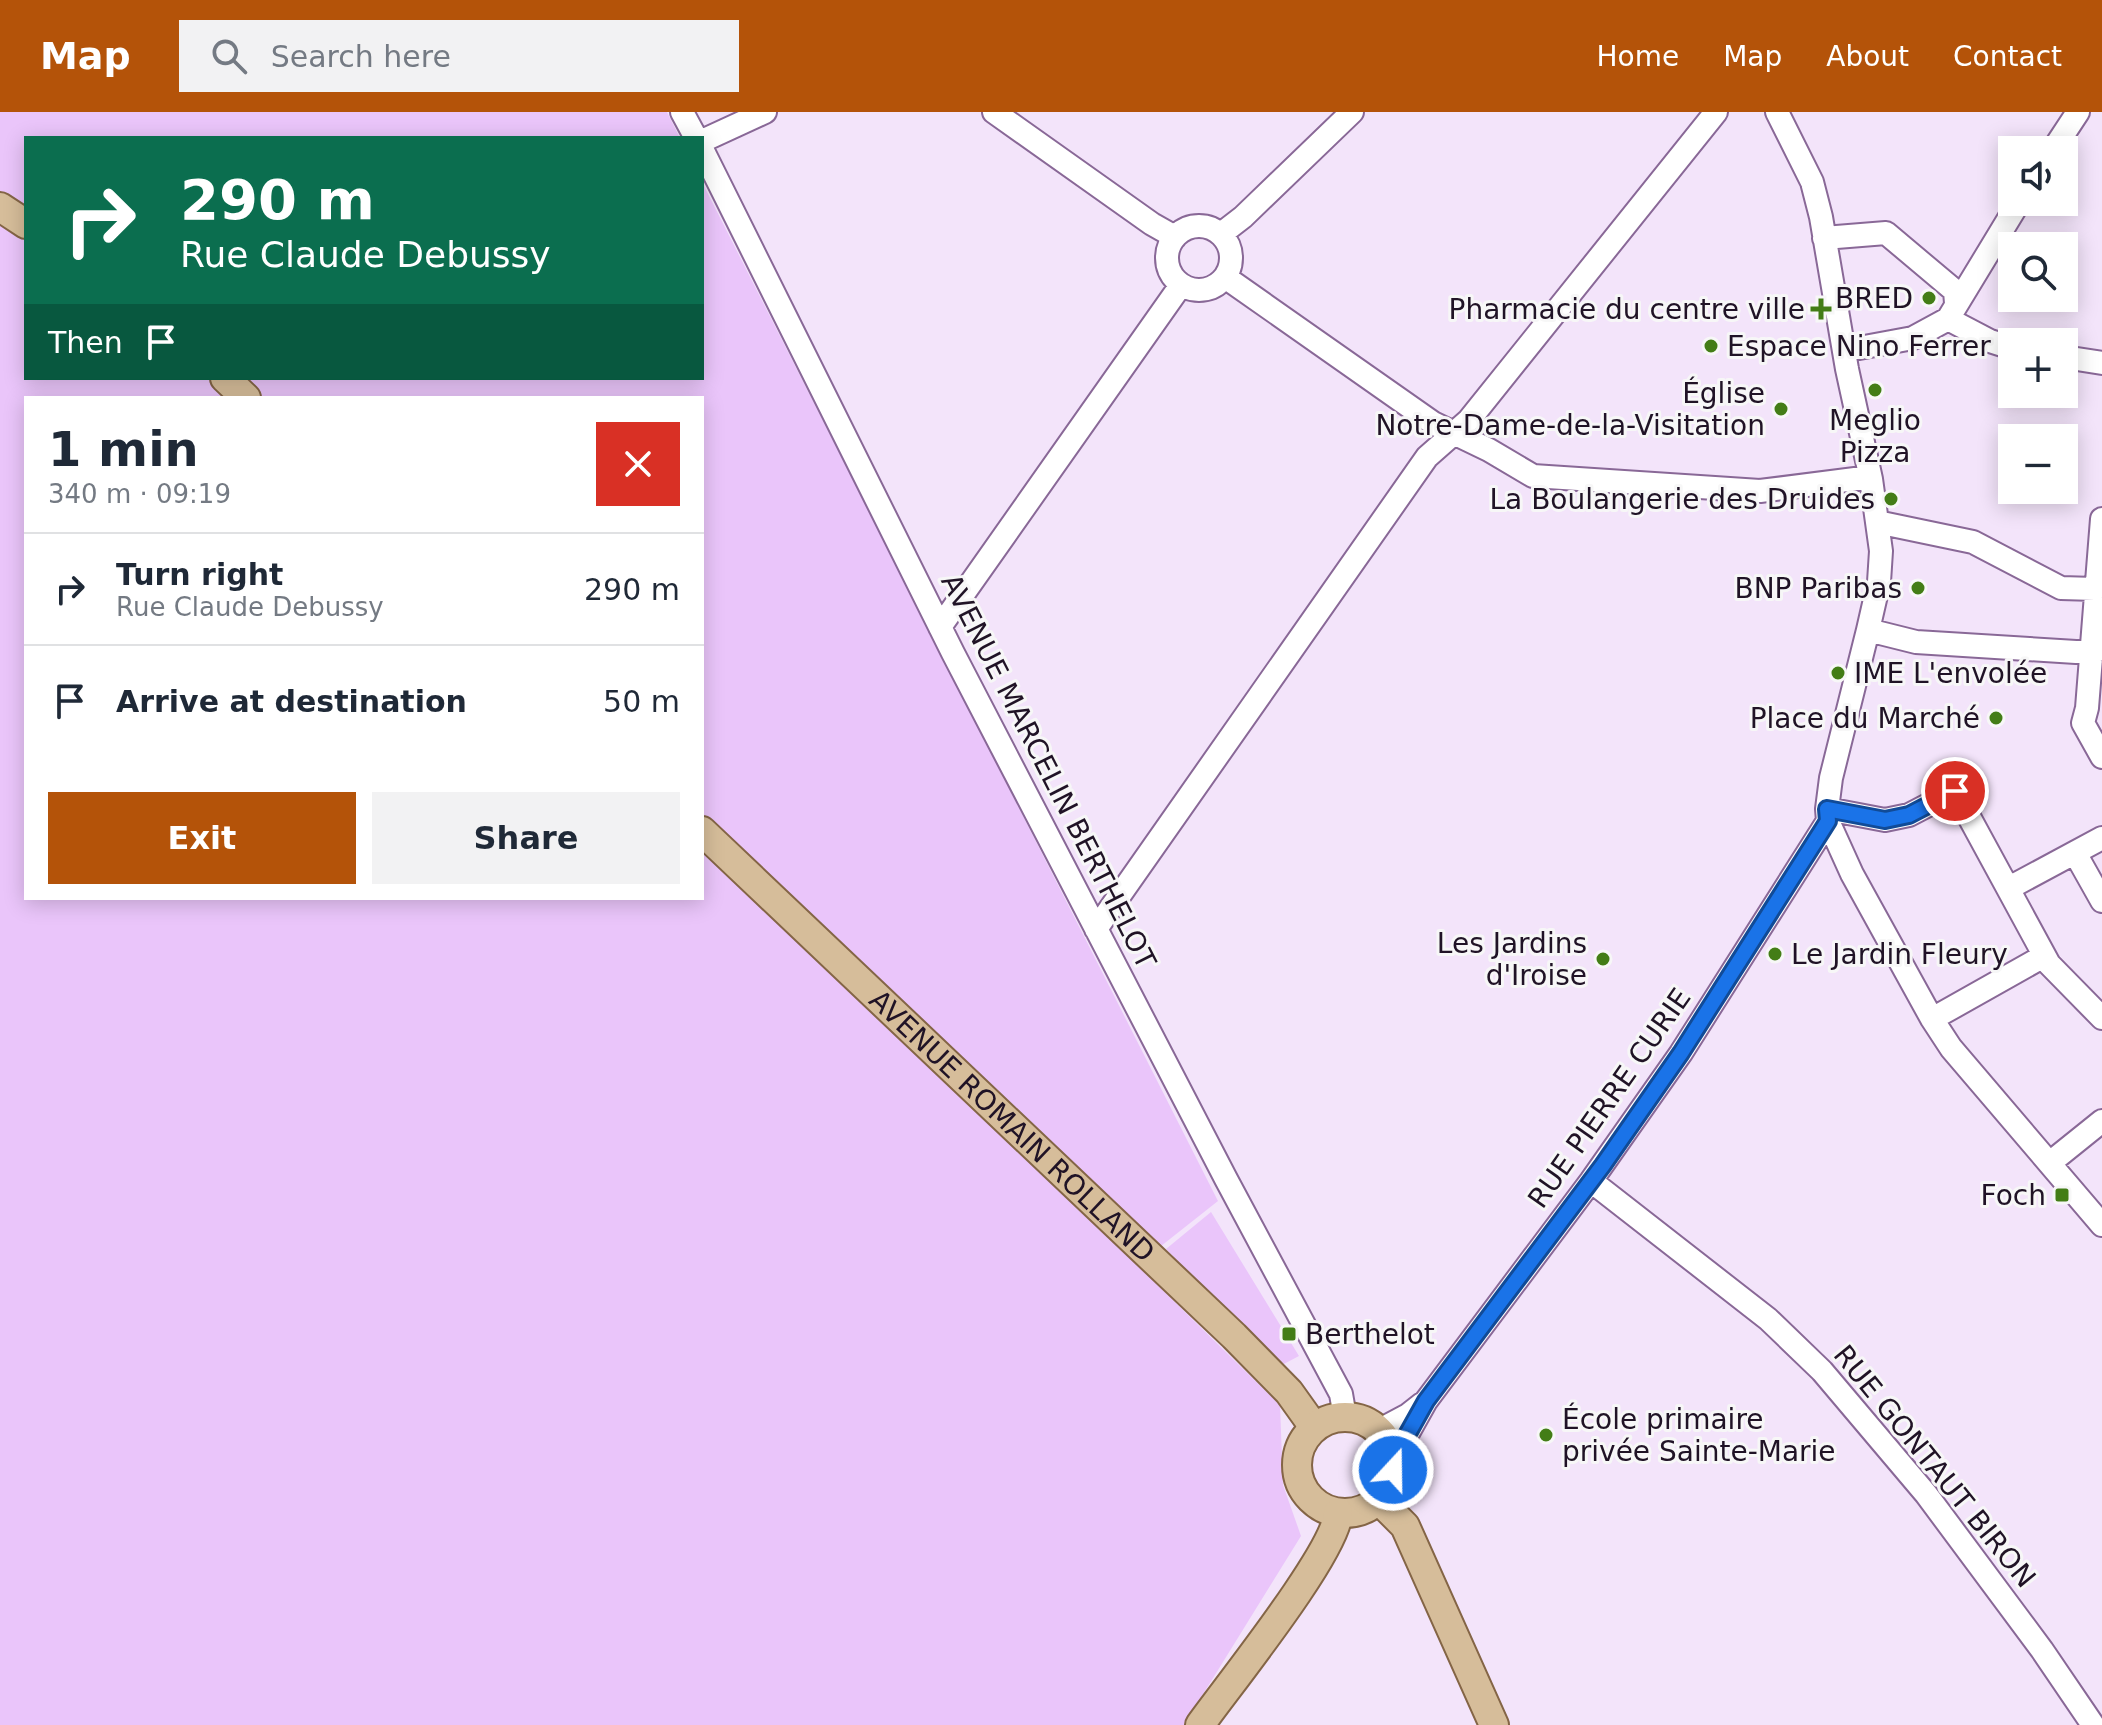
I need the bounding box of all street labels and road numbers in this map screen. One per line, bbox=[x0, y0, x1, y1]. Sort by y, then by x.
street label: AVENUE MARCELIN BERTHELOT bbox=[934, 568, 1163, 975]
street label: RUE PIERRE CURIE bbox=[1521, 982, 1698, 1214]
street label: AVENUE ROMAIN ROLLAND bbox=[863, 983, 1161, 1269]
street label: RUE GONTAUT BIRON bbox=[1827, 1339, 2042, 1594]

